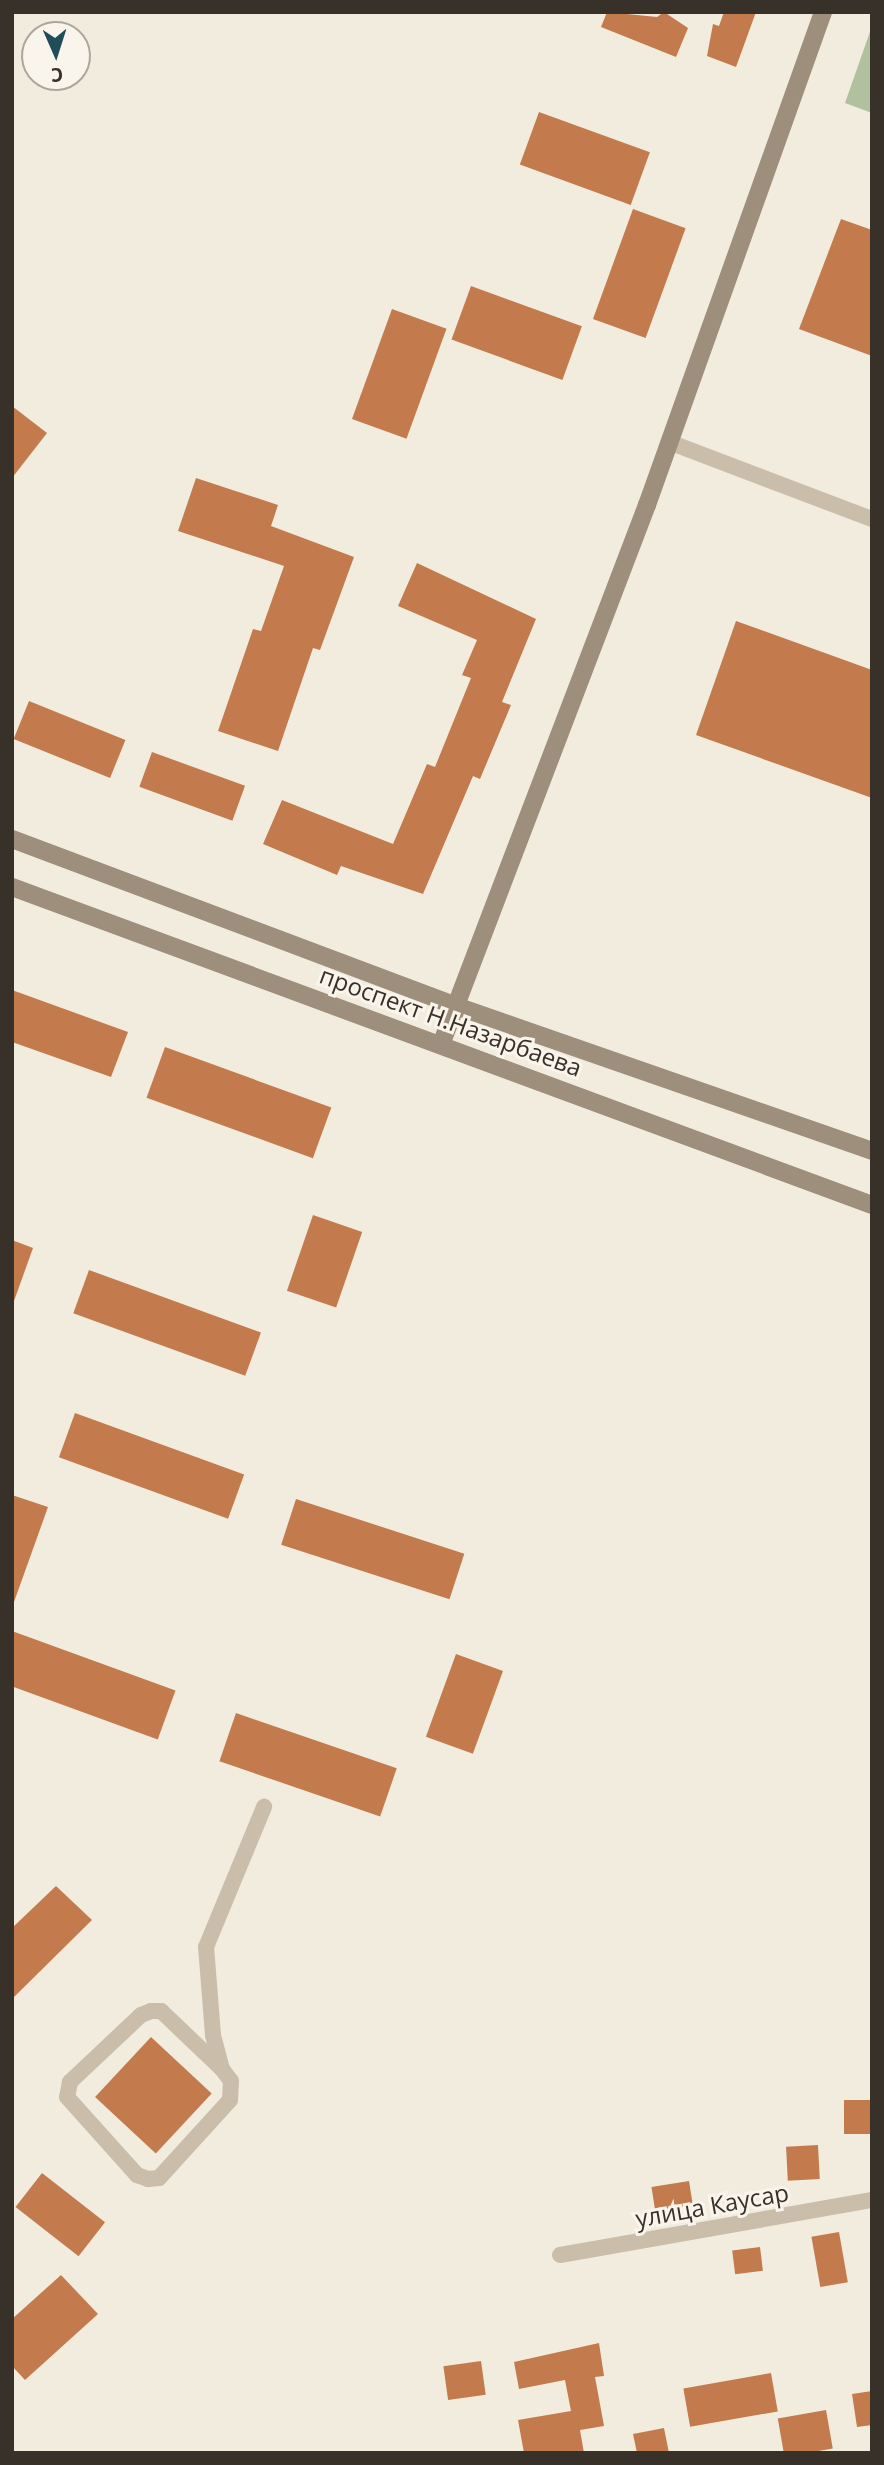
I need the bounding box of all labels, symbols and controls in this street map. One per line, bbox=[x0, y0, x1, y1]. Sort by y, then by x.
north arrow bbox=[21, 21, 91, 91]
text: С bbox=[50, 62, 64, 88]
street label: проспект Н.Назарбаева bbox=[316, 960, 586, 1082]
street label: улица Каусар bbox=[633, 2177, 791, 2233]

